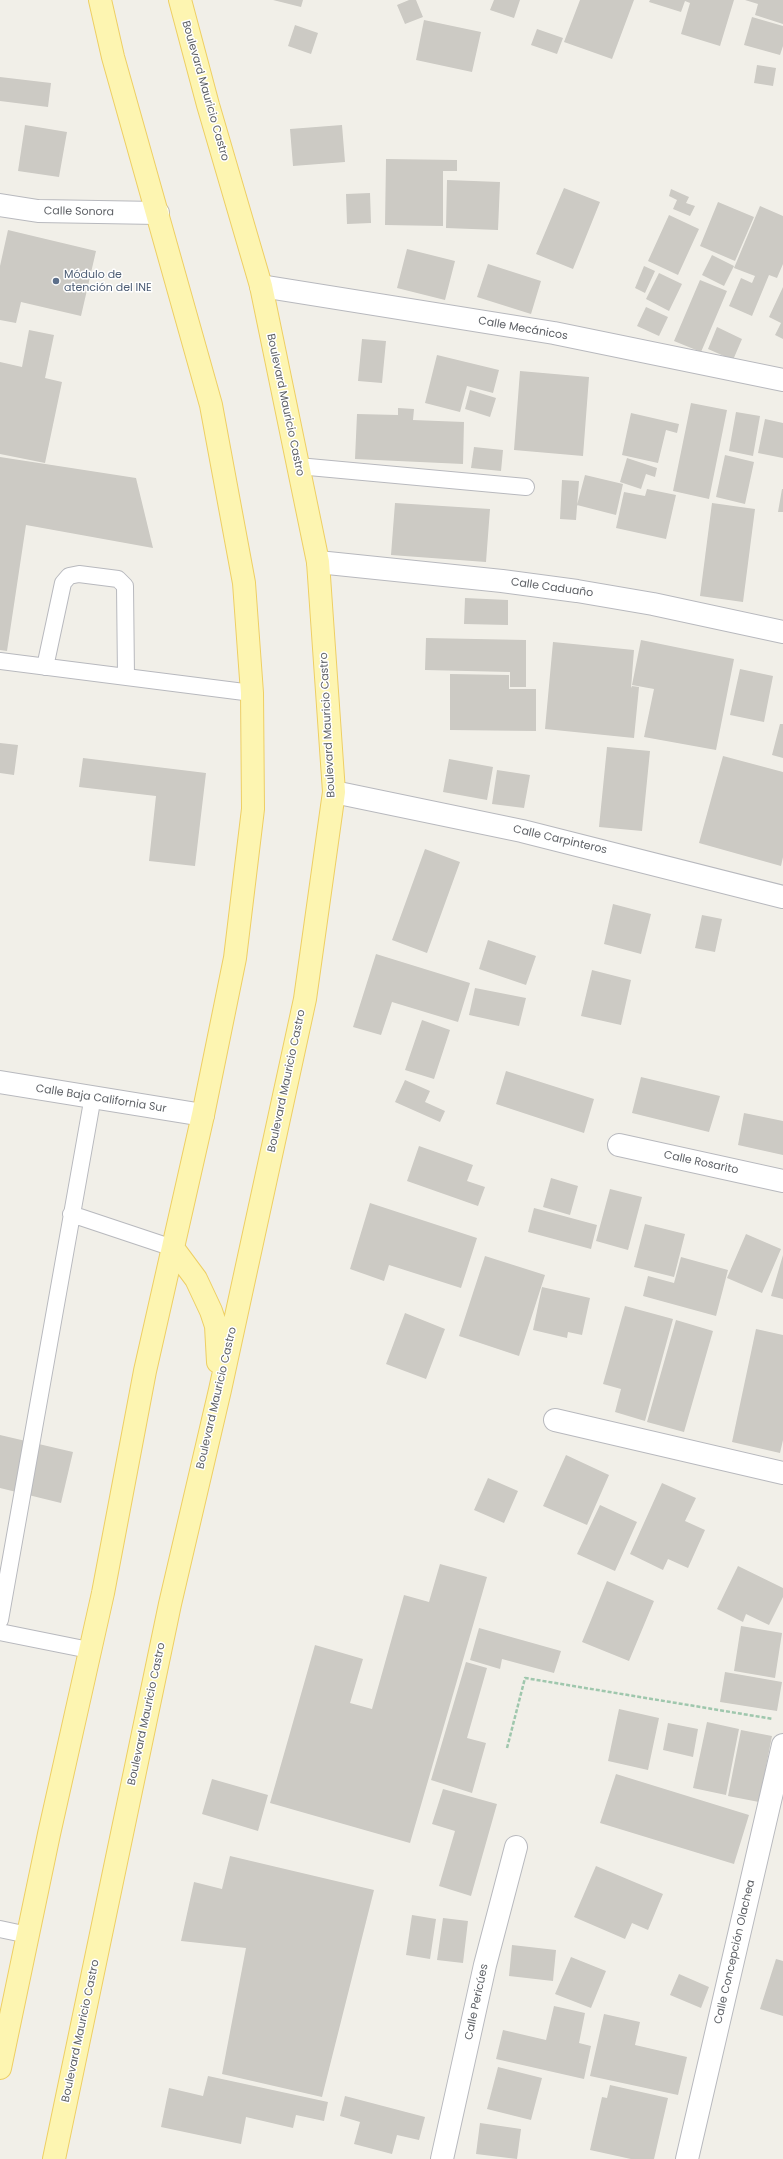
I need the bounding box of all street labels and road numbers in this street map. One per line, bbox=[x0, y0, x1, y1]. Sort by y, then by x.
street label: Boulevard Mauricio Castro bbox=[179, 19, 231, 163]
street label: Calle Sonora bbox=[44, 205, 114, 219]
street label: Calle Mecánicos bbox=[477, 315, 569, 343]
street label: Boulevard Mauricio Castro bbox=[263, 333, 307, 477]
street label: Calle Caduaño bbox=[510, 576, 594, 600]
street label: Boulevard Mauricio Castro bbox=[318, 652, 338, 798]
street label: Calle Carpinteros bbox=[512, 823, 608, 857]
street label: Boulevard Mauricio Castro bbox=[265, 1009, 309, 1153]
street label: Calle Baja California Sur bbox=[35, 1082, 167, 1116]
street label: Calle Rosarito bbox=[663, 1149, 739, 1177]
street label: Boulevard Mauricio Castro bbox=[194, 1326, 240, 1470]
street label: Boulevard Mauricio Castro bbox=[125, 1642, 169, 1786]
street label: Calle Concepción Olachea bbox=[712, 1879, 758, 2025]
street label: Boulevard Mauricio Castro bbox=[59, 1959, 103, 2103]
street label: Calle Pericúes bbox=[463, 1963, 491, 2041]

